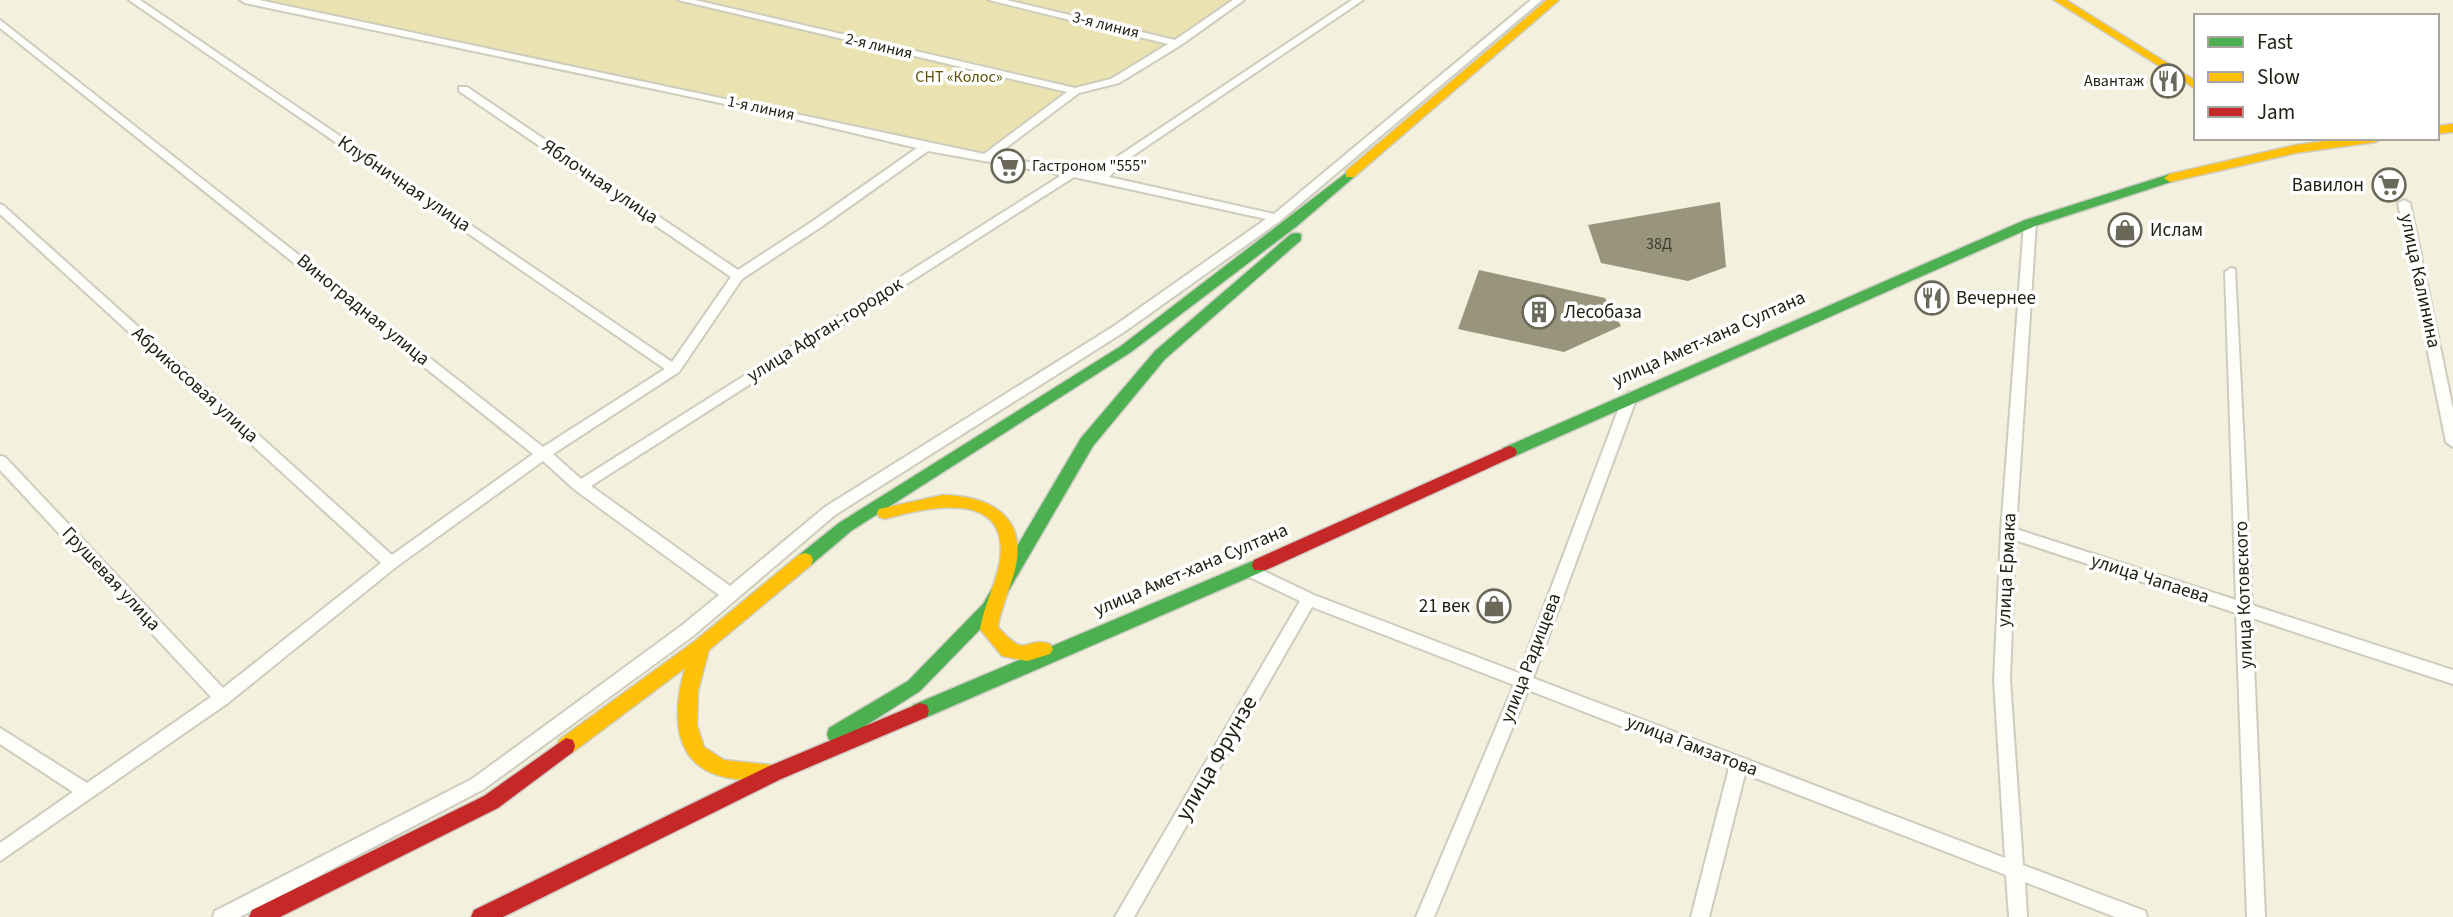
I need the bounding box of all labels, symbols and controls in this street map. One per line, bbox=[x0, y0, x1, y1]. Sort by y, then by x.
street label: 3-я линия bbox=[1070, 6, 1142, 44]
legend bbox=[2194, 14, 2439, 140]
text: Fast bbox=[2257, 27, 2293, 57]
street label: 2-я линия bbox=[843, 28, 915, 64]
restaurant icon: Авантаж bbox=[2149, 62, 2187, 100]
text: Slow bbox=[2257, 62, 2300, 92]
park label: СНТ «Колос» bbox=[915, 66, 1003, 88]
place label: Авантаж bbox=[2084, 70, 2144, 92]
street label: 1-я линия bbox=[725, 90, 797, 126]
text: Jam bbox=[2257, 97, 2295, 127]
street label: Клубничная улица bbox=[332, 129, 476, 239]
street label: Яблочная улица bbox=[537, 133, 663, 231]
supermarket icon: Гастроном "555" bbox=[989, 147, 1027, 185]
place label: Гастроном "555" bbox=[1032, 155, 1147, 177]
supermarket icon: Вавилон bbox=[2370, 166, 2408, 204]
place label: Вавилон bbox=[2292, 172, 2364, 199]
shop icon: Ислам bbox=[2106, 211, 2144, 249]
street label: улица Калинина bbox=[2393, 211, 2447, 351]
place label: Ислам bbox=[2150, 217, 2203, 244]
house number: 38Д bbox=[1646, 233, 1672, 255]
street label: Виноградная улица bbox=[291, 248, 435, 372]
street label: улица Афган-городок bbox=[742, 271, 909, 389]
restaurant icon: Вечернее bbox=[1913, 279, 1951, 317]
street label: улица Амет-хана Султана bbox=[1608, 284, 1810, 394]
place label: Вечернее bbox=[1956, 285, 2036, 312]
building icon: Лесобаза bbox=[1520, 293, 1558, 331]
place label: Лесобаза bbox=[1564, 299, 1642, 326]
street label: Абрикосовая улица bbox=[126, 321, 264, 449]
street label: улица Ермака bbox=[1991, 512, 2023, 628]
street label: улица Амет-хана Султана bbox=[1090, 517, 1292, 623]
street label: улица Котовского bbox=[2228, 520, 2260, 670]
street label: Грушевая улица bbox=[55, 521, 167, 637]
street label: улица Чапаева bbox=[2087, 547, 2213, 611]
shop icon: 21 век bbox=[1475, 587, 1513, 625]
street label: улица Радищева bbox=[1494, 589, 1568, 727]
place label: 21 век bbox=[1419, 593, 1471, 620]
street label: улица Фрунзе bbox=[1167, 689, 1265, 827]
street label: улица Гамзатова bbox=[1622, 709, 1762, 783]

